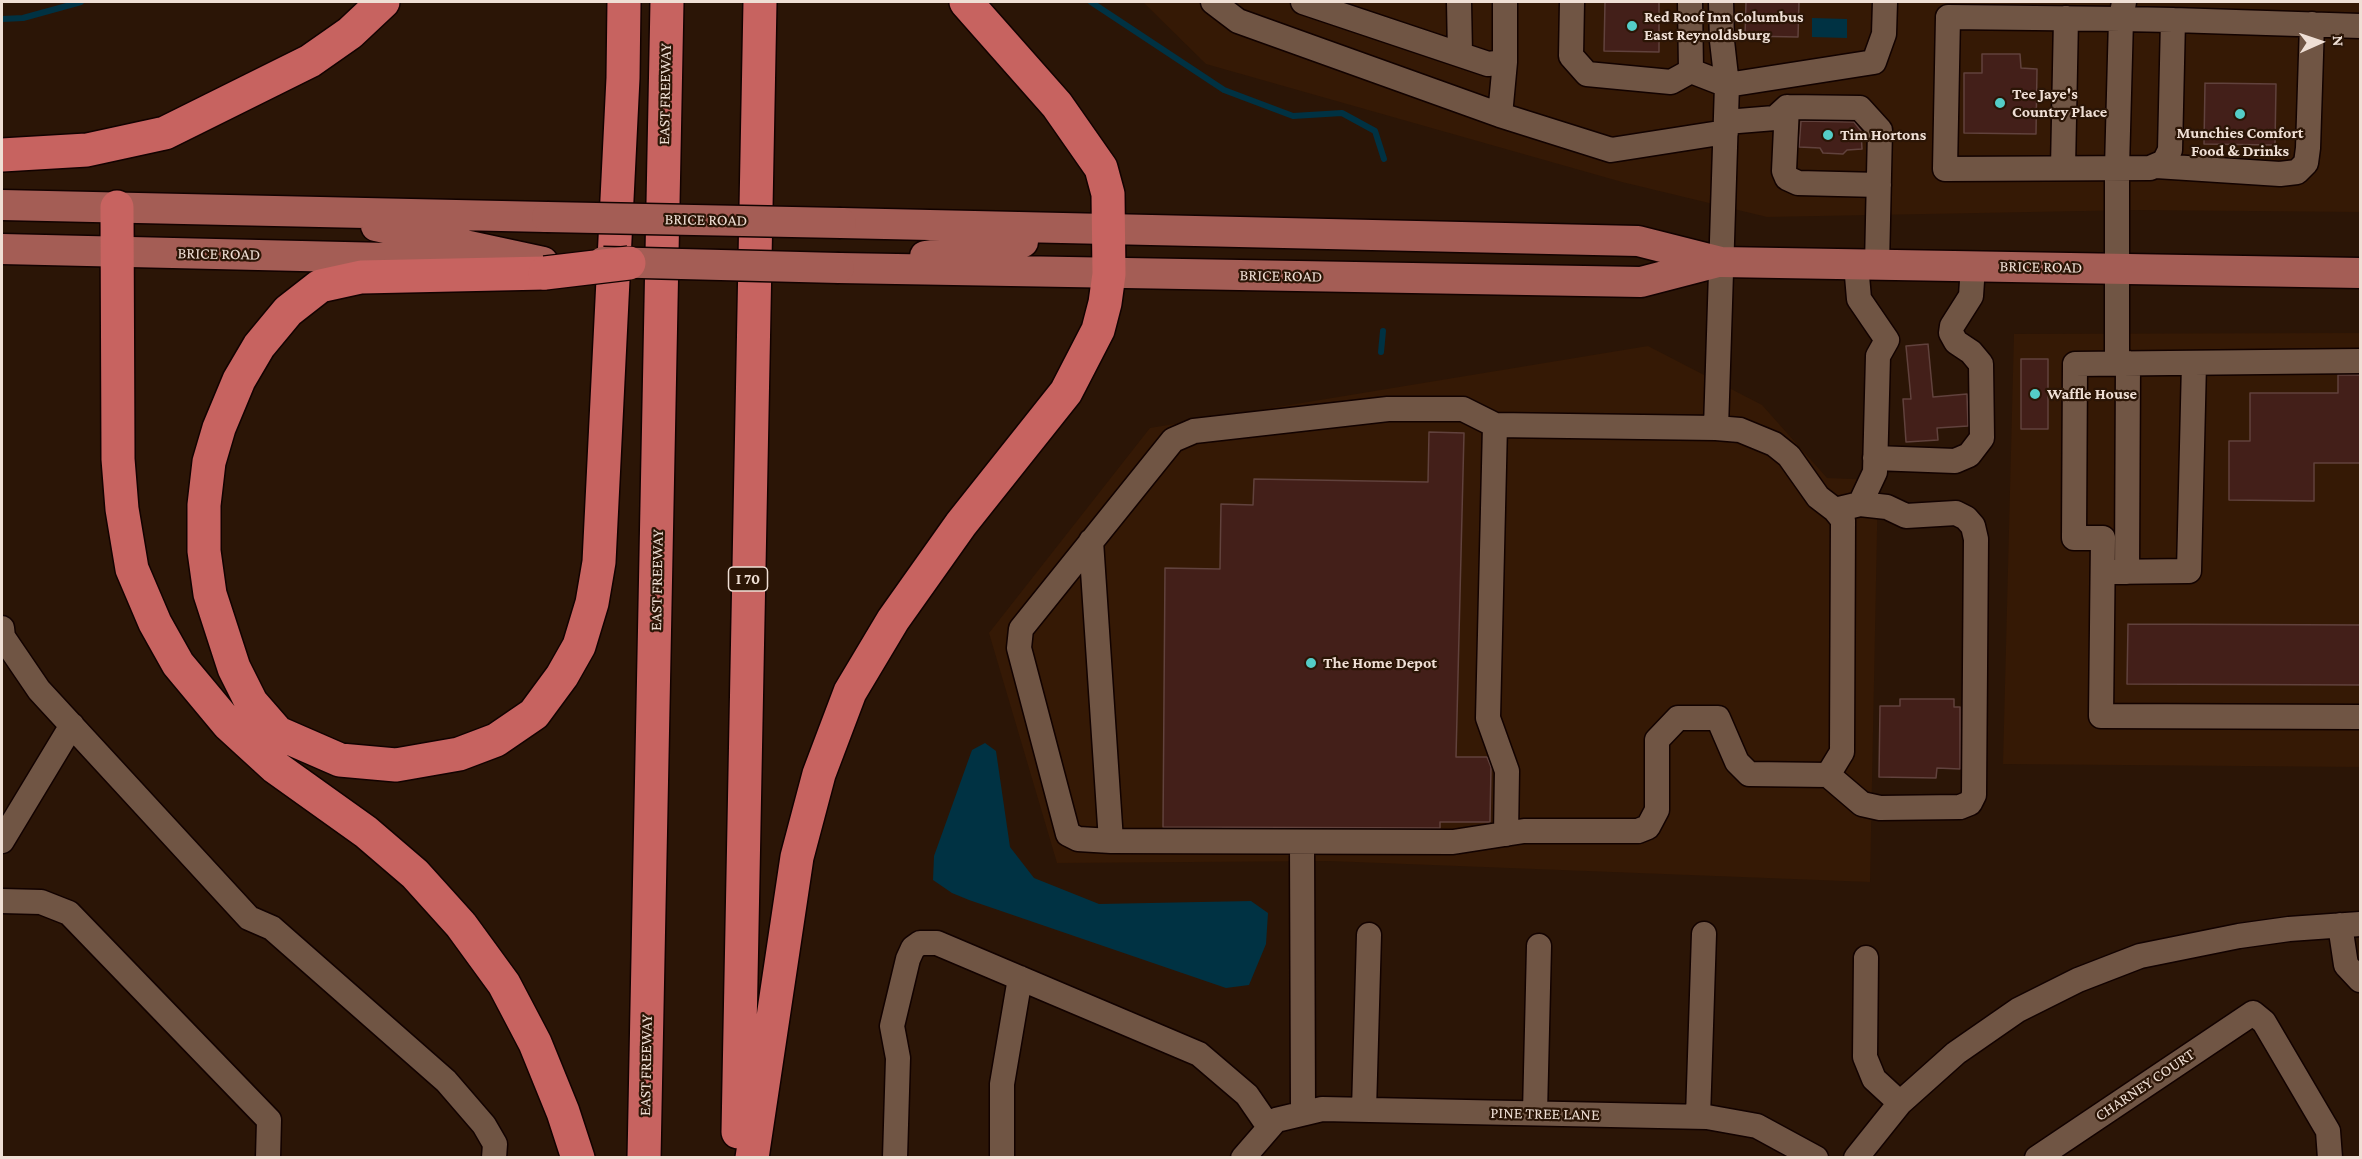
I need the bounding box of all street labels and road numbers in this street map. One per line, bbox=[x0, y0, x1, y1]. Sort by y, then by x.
street label: EAST FREEWAY bbox=[655, 43, 675, 145]
street label: BRICE ROAD bbox=[665, 210, 747, 230]
street label: BRICE ROAD bbox=[178, 244, 260, 264]
street label: BRICE ROAD bbox=[2000, 257, 2082, 277]
street label: BRICE ROAD bbox=[1240, 266, 1322, 286]
street label: EAST FREEWAY bbox=[647, 529, 667, 631]
road number: I 70 bbox=[728, 567, 768, 591]
street label: EAST FREEWAY bbox=[636, 1014, 656, 1116]
street label: CHARNEY COURT bbox=[2092, 1045, 2198, 1125]
street label: PINE TREE LANE bbox=[1490, 1103, 1600, 1125]

